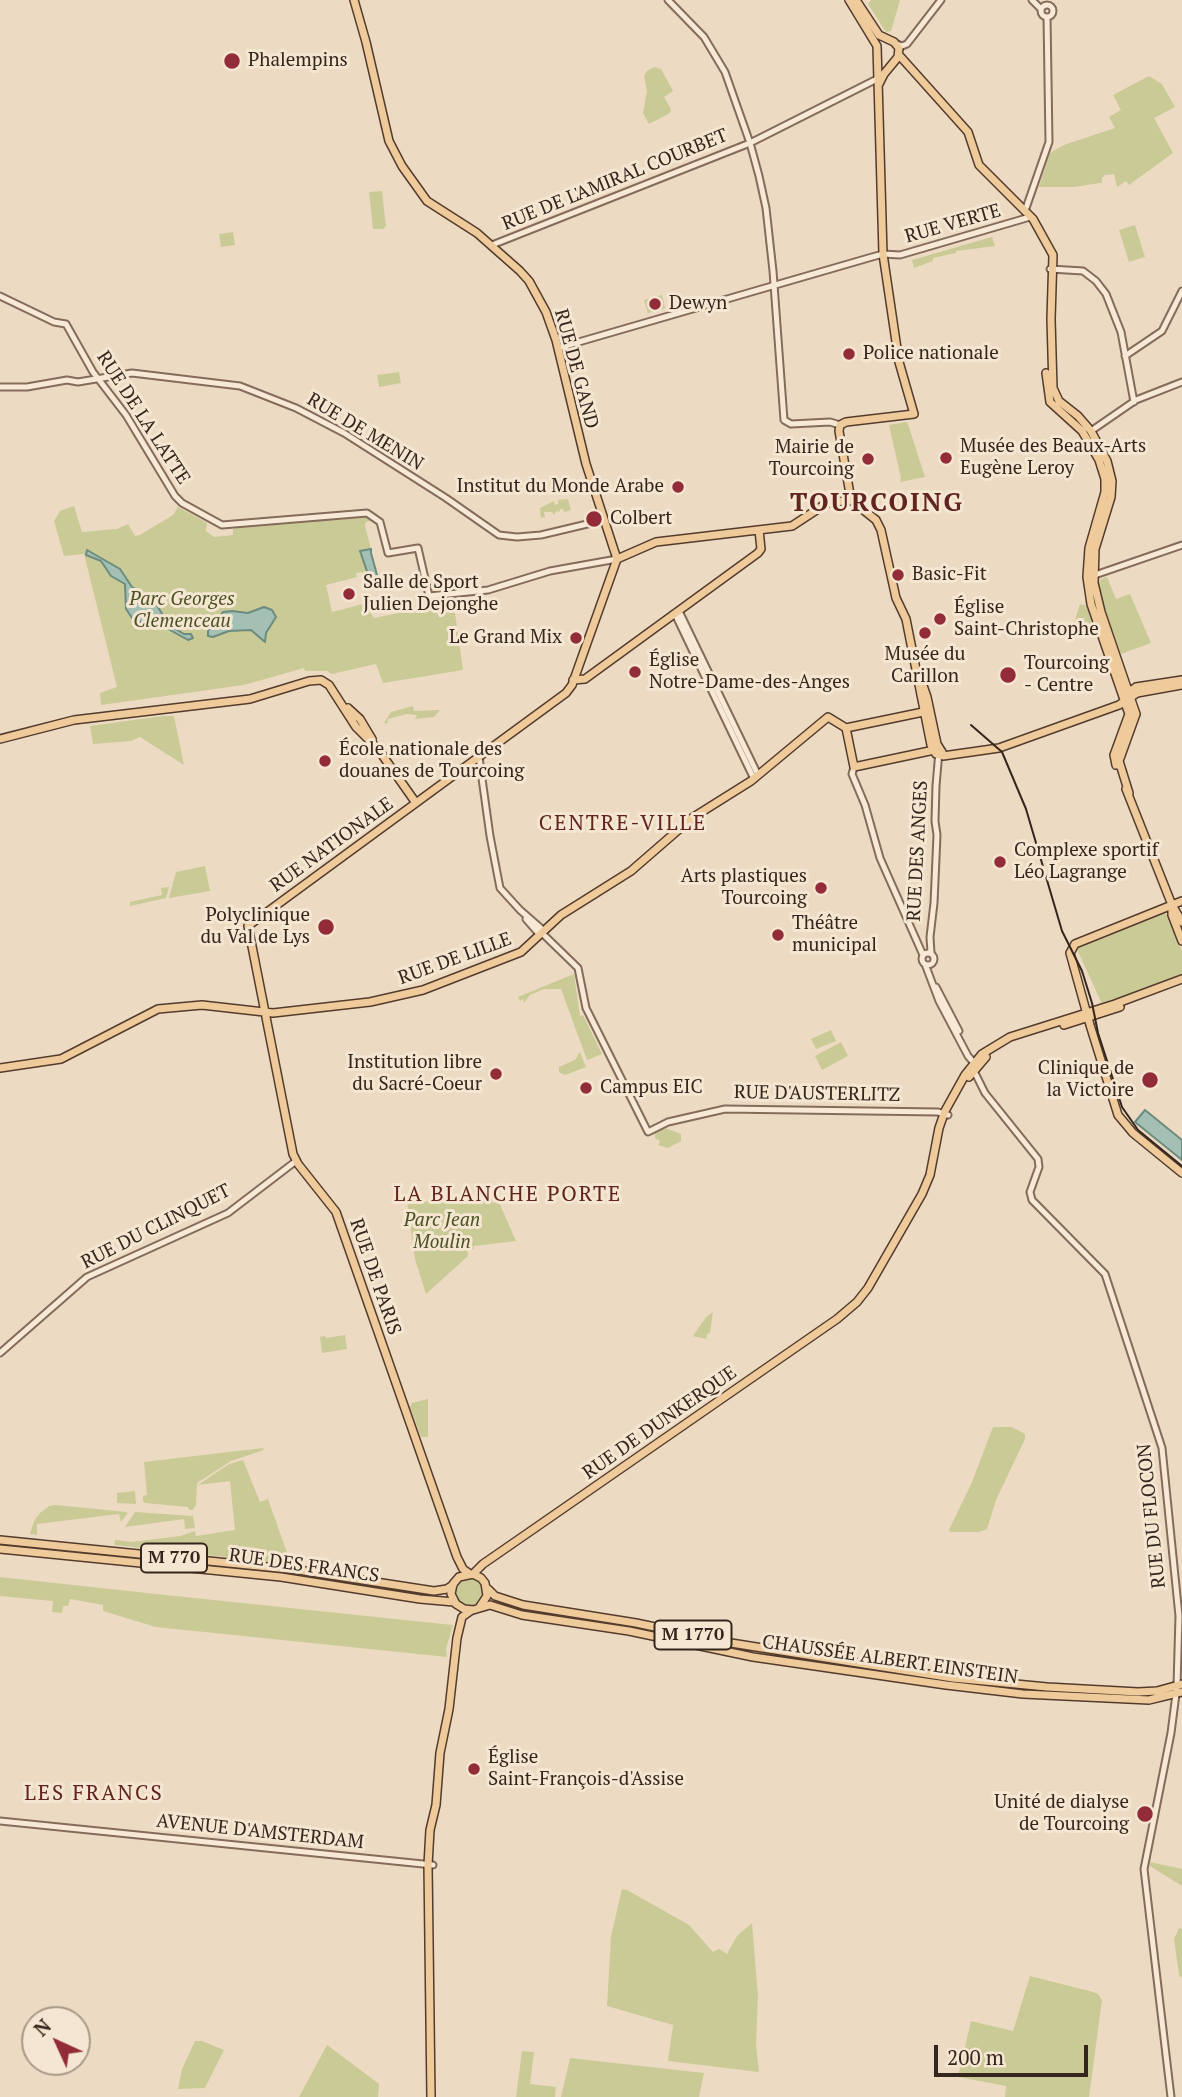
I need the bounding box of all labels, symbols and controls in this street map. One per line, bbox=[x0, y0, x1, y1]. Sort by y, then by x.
place label: Phalempins bbox=[248, 50, 348, 72]
marker: Phalempins bbox=[222, 51, 242, 71]
street label: RUE DE L'AMIRAL COURBET bbox=[499, 124, 731, 236]
street label: RUE VERTE bbox=[902, 199, 1004, 249]
place label: Dewyn bbox=[669, 293, 727, 315]
marker: Dewyn bbox=[647, 296, 663, 312]
street label: RUE DE GAND bbox=[549, 307, 603, 431]
place label: Police nationale bbox=[863, 343, 999, 365]
marker: Police nationale bbox=[841, 346, 857, 362]
street label: RUE DE LA LATTE bbox=[91, 347, 195, 489]
street label: RUE DE MENIN bbox=[303, 388, 427, 476]
place label: Musée des Beaux-Arts Eugène Leroy bbox=[960, 436, 1146, 480]
place label: Mairie de Tourcoing bbox=[769, 437, 854, 481]
marker: Musée des Beaux-Arts Eugène Leroy bbox=[938, 450, 954, 466]
marker: Mairie de Tourcoing bbox=[860, 451, 876, 467]
place label: Institut du Monde Arabe bbox=[457, 476, 664, 498]
marker: Institut du Monde Arabe bbox=[670, 479, 686, 495]
district label: TOURCOING bbox=[791, 488, 963, 520]
place label: Colbert bbox=[610, 508, 672, 530]
marker: Colbert bbox=[584, 509, 604, 529]
place label: Basic-Fit bbox=[912, 564, 987, 586]
marker: Basic-Fit bbox=[890, 567, 906, 583]
place label: Salle de Sport Julien Dejonghe bbox=[363, 572, 498, 616]
marker: Salle de Sport Julien Dejonghe bbox=[341, 586, 357, 602]
park label: Parc Georges Clemenceau bbox=[129, 589, 235, 633]
place label: Église Saint-Christophe bbox=[954, 597, 1099, 641]
marker: Église Saint-Christophe bbox=[932, 611, 948, 627]
marker: Musée du Carillon bbox=[917, 625, 933, 641]
place label: Le Grand Mix bbox=[449, 627, 562, 649]
marker: Le Grand Mix bbox=[568, 630, 584, 646]
place label: Musée du Carillon bbox=[885, 644, 965, 688]
place label: Église Notre-Dame-des-Anges bbox=[649, 650, 850, 694]
place label: Tourcoing - Centre bbox=[1024, 653, 1109, 697]
marker: Église Notre-Dame-des-Anges bbox=[627, 664, 643, 680]
marker: Tourcoing - Centre bbox=[998, 665, 1018, 685]
place label: École nationale des douanes de Tourcoing bbox=[339, 739, 524, 783]
marker: École nationale des douanes de Tourcoing bbox=[317, 753, 333, 769]
street label: RUE DES ANGES bbox=[903, 780, 933, 922]
street label: RUE NATIONALE bbox=[266, 793, 398, 897]
district label: CENTRE-VILLE bbox=[540, 811, 706, 837]
place label: Complexe sportif Léo Lagrange bbox=[1014, 840, 1158, 884]
marker: Complexe sportif Léo Lagrange bbox=[992, 854, 1008, 870]
place label: Arts plastiques Tourcoing bbox=[681, 866, 807, 910]
marker: Arts plastiques Tourcoing bbox=[813, 880, 829, 896]
place label: Polyclinique du Val de Lys bbox=[200, 905, 310, 949]
place label: Théâtre municipal bbox=[792, 913, 877, 957]
marker: Polyclinique du Val de Lys bbox=[316, 917, 336, 937]
marker: Théâtre municipal bbox=[770, 927, 786, 943]
street label: RUE DE LILLE bbox=[395, 928, 515, 990]
place label: Institution libre du Sacré-Coeur bbox=[347, 1052, 482, 1096]
place label: Clinique de la Victoire bbox=[1038, 1058, 1134, 1102]
marker: Institution libre du Sacré-Coeur bbox=[488, 1066, 504, 1082]
marker: Clinique de la Victoire bbox=[1140, 1070, 1160, 1090]
place label: Campus EIC bbox=[600, 1077, 703, 1099]
marker: Campus EIC bbox=[578, 1080, 594, 1096]
street label: RUE D'AUSTERLITZ bbox=[734, 1081, 900, 1107]
street label: RUE DU CLINQUET bbox=[78, 1180, 234, 1274]
district label: LA BLANCHE PORTE bbox=[396, 1182, 620, 1208]
park label: Parc Jean Moulin bbox=[404, 1210, 480, 1254]
street label: RUE DE PARIS bbox=[344, 1216, 406, 1338]
street label: RUE DE DUNKERQUE bbox=[579, 1361, 741, 1485]
street label: RUE DU FLOCON bbox=[1133, 1442, 1171, 1590]
road number: M 770 bbox=[141, 1544, 207, 1573]
street label: RUE DES FRANCS bbox=[227, 1544, 381, 1588]
road number: M 1770 bbox=[654, 1620, 732, 1650]
street label: CHAUSSÉE ALBERT EINSTEIN bbox=[761, 1631, 1019, 1689]
place label: Église Saint-François-d'Assise bbox=[488, 1747, 684, 1791]
marker: Église Saint-François-d'Assise bbox=[466, 1761, 482, 1777]
district label: LES FRANCS bbox=[26, 1781, 162, 1807]
place label: Unité de dialyse de Tourcoing bbox=[994, 1792, 1129, 1836]
marker: Unité de dialyse de Tourcoing bbox=[1135, 1804, 1155, 1824]
street label: AVENUE D'AMSTERDAM bbox=[155, 1810, 365, 1854]
north arrow bbox=[21, 2006, 91, 2076]
text: N bbox=[28, 2013, 56, 2041]
scale bar bbox=[937, 2030, 1091, 2074]
text: 200 m bbox=[947, 2043, 1004, 2071]

